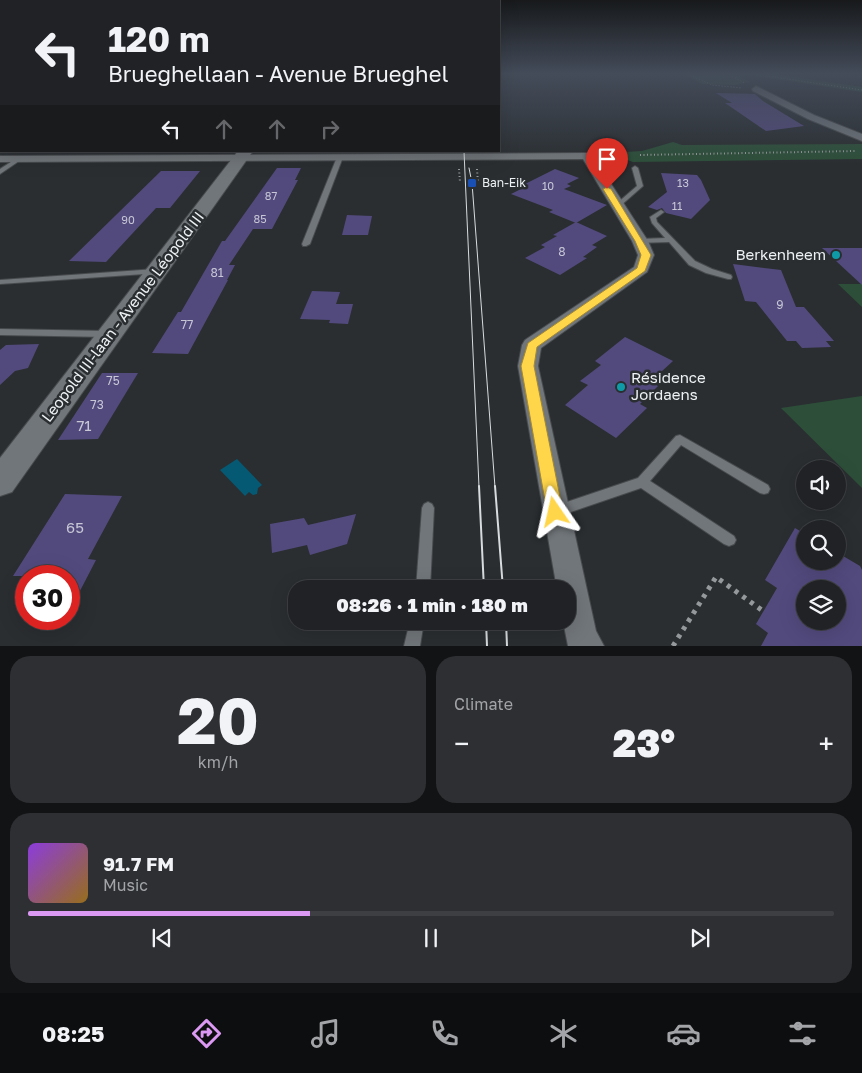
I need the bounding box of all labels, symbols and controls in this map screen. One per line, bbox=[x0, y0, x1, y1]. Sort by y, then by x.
text: 120 m bbox=[108, 18, 210, 60]
icon: left bbox=[25, 20, 90, 85]
text: Brueghellaan - Avenue Brueghel bbox=[108, 60, 448, 87]
icon: left bbox=[157, 115, 185, 143]
icon: ahead bbox=[210, 115, 238, 143]
icon: ahead bbox=[263, 115, 291, 143]
icon: right bbox=[316, 115, 344, 143]
pin bbox=[586, 138, 628, 189]
icon: arrive bbox=[593, 145, 621, 173]
place label: Ban-Eik bbox=[482, 175, 526, 190]
house number: 13 bbox=[677, 176, 689, 189]
marker: Ban-Eik bbox=[466, 177, 478, 189]
house number: 10 bbox=[542, 179, 554, 192]
house number: 87 bbox=[265, 189, 277, 202]
house number: 11 bbox=[672, 199, 682, 212]
street label: Leopold III-laan - Avenue Léopold III bbox=[37, 208, 207, 425]
house number: 85 bbox=[253, 212, 267, 225]
house number: 90 bbox=[121, 213, 135, 226]
house number: 8 bbox=[558, 244, 566, 259]
place label: Berkenheem bbox=[735, 245, 826, 263]
marker: Berkenheem bbox=[830, 249, 842, 261]
house number: 81 bbox=[210, 265, 224, 280]
house number: 9 bbox=[776, 297, 784, 312]
house number: 77 bbox=[181, 317, 193, 332]
place label: Résidence Jordaens bbox=[631, 368, 706, 403]
house number: 75 bbox=[106, 373, 120, 388]
marker: Résidence Jordaens bbox=[615, 381, 627, 393]
house number: 73 bbox=[90, 397, 104, 412]
house number: 71 bbox=[76, 416, 92, 434]
map controls bbox=[796, 460, 846, 630]
button: sound bbox=[796, 460, 846, 510]
position arrow bbox=[528, 485, 580, 537]
house number: 65 bbox=[66, 518, 84, 536]
button: search bbox=[796, 520, 846, 570]
speed limit sign: 30 bbox=[15, 565, 80, 630]
button: layers bbox=[796, 580, 846, 630]
text: 08:26 · 1 min · 180 m bbox=[336, 593, 528, 616]
text: 20 bbox=[177, 680, 259, 758]
text: Climate bbox=[454, 694, 513, 714]
text: 23° bbox=[613, 720, 675, 765]
text: − bbox=[454, 727, 469, 760]
text: + bbox=[819, 727, 834, 760]
text: km/h bbox=[198, 752, 238, 772]
text: 91.7 FM bbox=[103, 852, 174, 875]
text: Music bbox=[103, 875, 148, 895]
icon: previous bbox=[148, 924, 176, 952]
icon: pause bbox=[417, 924, 445, 952]
icon: next bbox=[686, 924, 714, 952]
icon: directions bbox=[189, 1016, 224, 1051]
icon: music bbox=[308, 1016, 343, 1051]
icon: phone bbox=[427, 1016, 462, 1051]
icon: climate bbox=[546, 1016, 581, 1051]
icon: car bbox=[666, 1016, 701, 1051]
icon: filters bbox=[785, 1016, 820, 1051]
text: 08:25 bbox=[42, 1020, 104, 1047]

